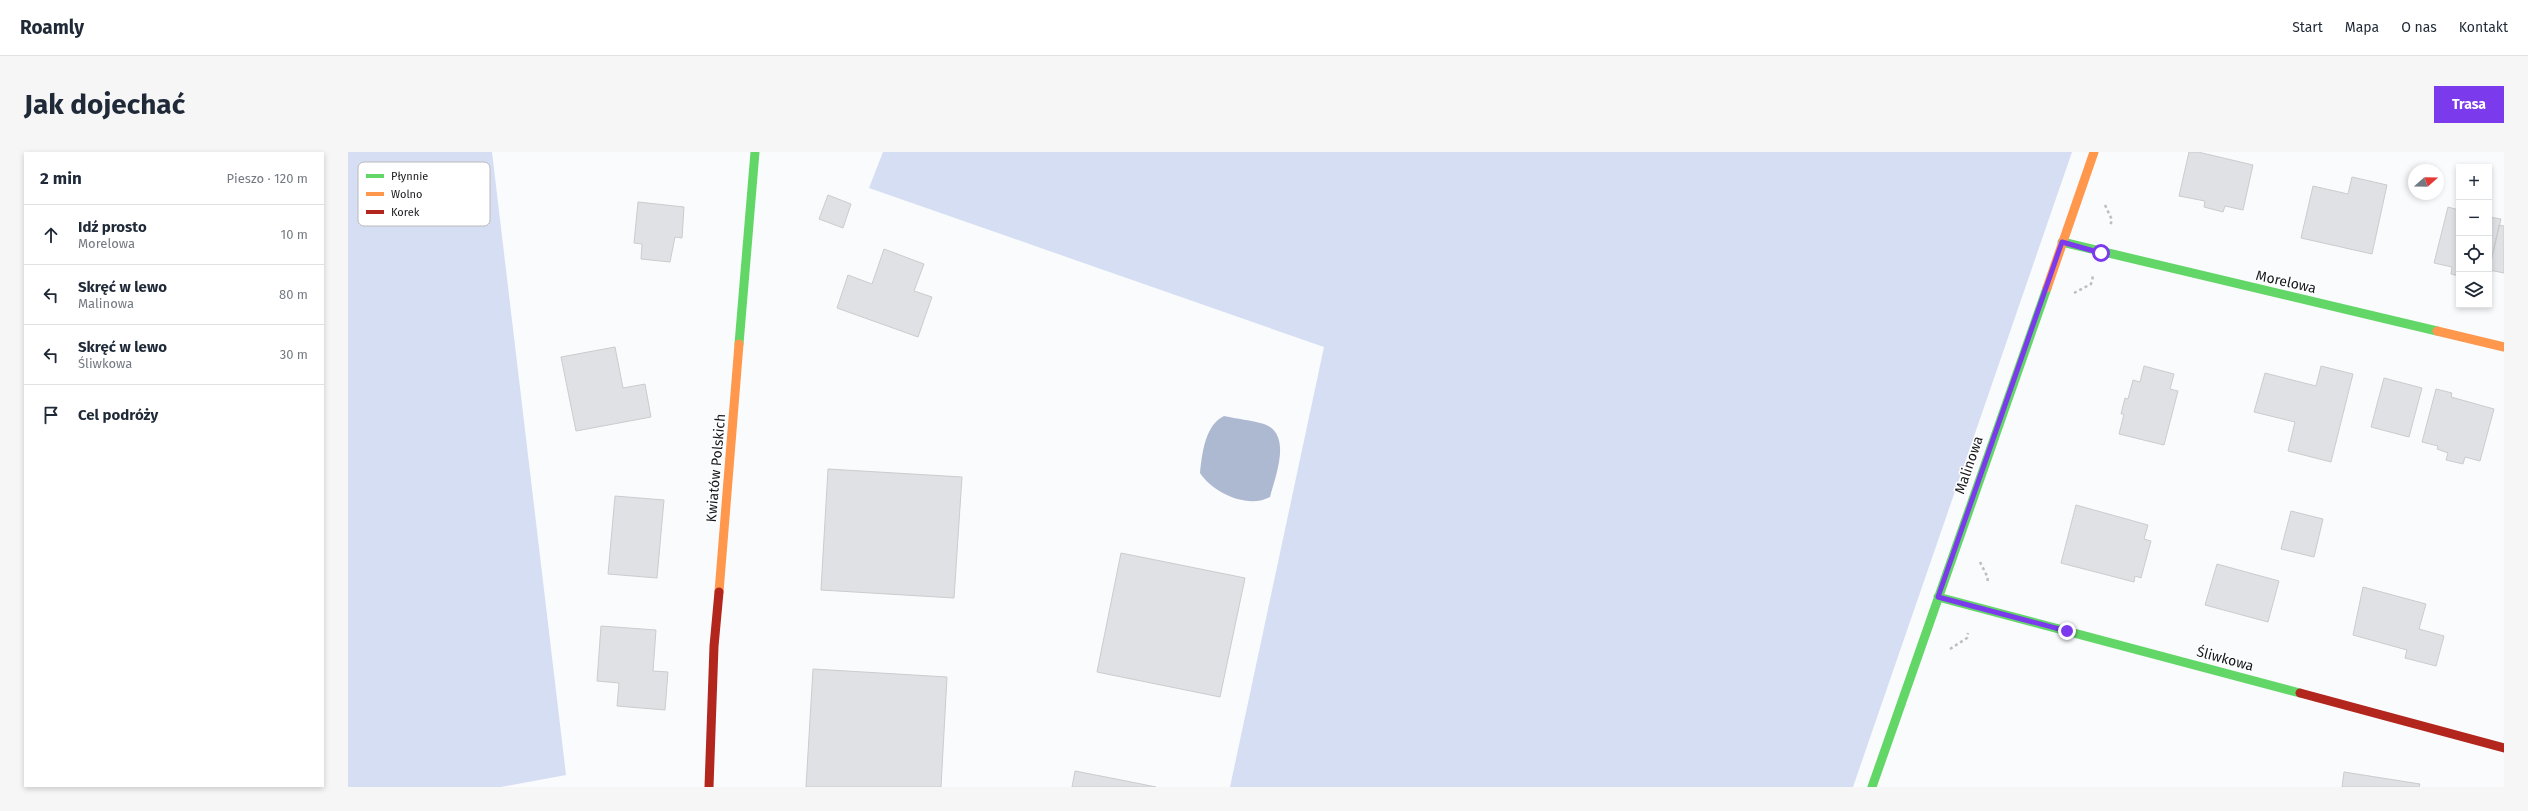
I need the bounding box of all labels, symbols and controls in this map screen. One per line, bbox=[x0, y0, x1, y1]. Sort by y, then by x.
text: Roamly bbox=[20, 16, 84, 39]
text: Start bbox=[2292, 19, 2323, 36]
text: Mapa bbox=[2345, 19, 2379, 36]
text: O nas bbox=[2401, 19, 2437, 36]
text: Kontakt bbox=[2459, 19, 2508, 36]
button: Trasa bbox=[2434, 86, 2504, 123]
text: Jak dojechać bbox=[24, 88, 185, 121]
legend bbox=[358, 162, 490, 226]
north arrow bbox=[2408, 164, 2444, 200]
map controls bbox=[2456, 164, 2492, 308]
button: + bbox=[2456, 164, 2492, 200]
text: 2 min bbox=[40, 168, 82, 189]
text: Płynnie bbox=[391, 170, 428, 183]
text: Pieszo · 120 m bbox=[227, 171, 308, 186]
text: Wolno bbox=[391, 188, 423, 201]
button: − bbox=[2456, 200, 2492, 236]
text: Korek bbox=[391, 206, 420, 219]
text: Idź prosto bbox=[78, 218, 147, 236]
icon: ahead bbox=[40, 224, 62, 246]
text: 10 m bbox=[281, 227, 308, 242]
text: Morelowa bbox=[78, 236, 135, 251]
button: locate bbox=[2456, 236, 2492, 272]
route start bbox=[2092, 244, 2110, 262]
street label: Morelowa bbox=[2254, 267, 2318, 297]
button: layers bbox=[2456, 272, 2492, 308]
text: Skręć w lewo bbox=[78, 278, 167, 296]
icon: left bbox=[40, 284, 62, 306]
text: 80 m bbox=[279, 287, 308, 302]
text: Malinowa bbox=[78, 296, 134, 311]
text: Skręć w lewo bbox=[78, 338, 167, 356]
icon: left bbox=[40, 344, 62, 366]
text: 30 m bbox=[280, 347, 308, 362]
text: Śliwkowa bbox=[78, 356, 132, 371]
icon: arrive bbox=[40, 404, 62, 426]
text: Cel podróży bbox=[78, 406, 158, 424]
street label: Kwiatów Polskich bbox=[703, 413, 729, 523]
street label: Malinowa bbox=[1951, 434, 1987, 496]
route end bbox=[2058, 622, 2076, 640]
street label: Śliwkowa bbox=[2195, 642, 2256, 675]

